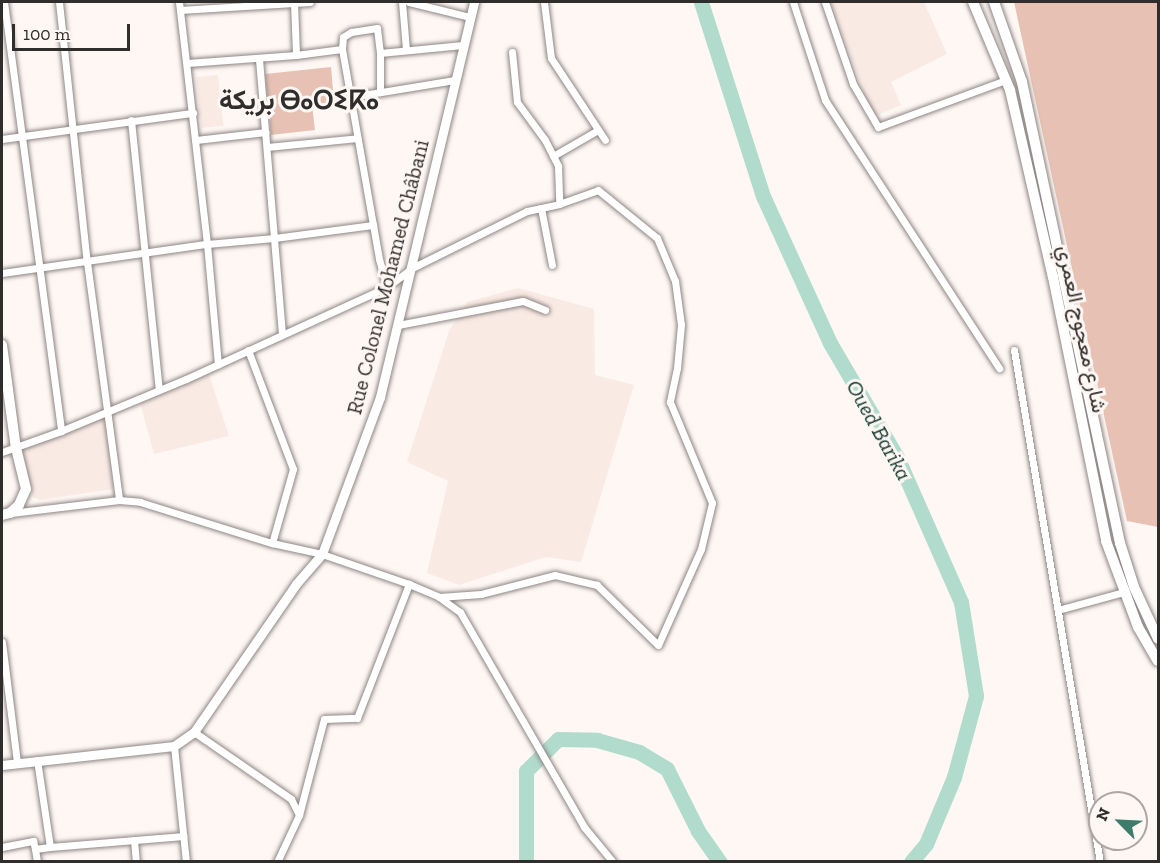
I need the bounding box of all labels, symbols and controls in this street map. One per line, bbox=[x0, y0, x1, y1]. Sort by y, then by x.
scale bar bbox=[15, 12, 134, 50]
text: 100 m bbox=[23, 23, 70, 45]
district label: بريكة ⴱⴰⵔⵉⴽⴰ bbox=[219, 85, 379, 117]
street label: Rue Colonel Mohamed Châbani bbox=[342, 137, 434, 417]
street label: شارع معجوج العمري bbox=[1052, 243, 1112, 415]
water label: Oued Barika bbox=[841, 375, 917, 485]
north arrow bbox=[1088, 791, 1148, 851]
text: N bbox=[1092, 805, 1114, 824]

